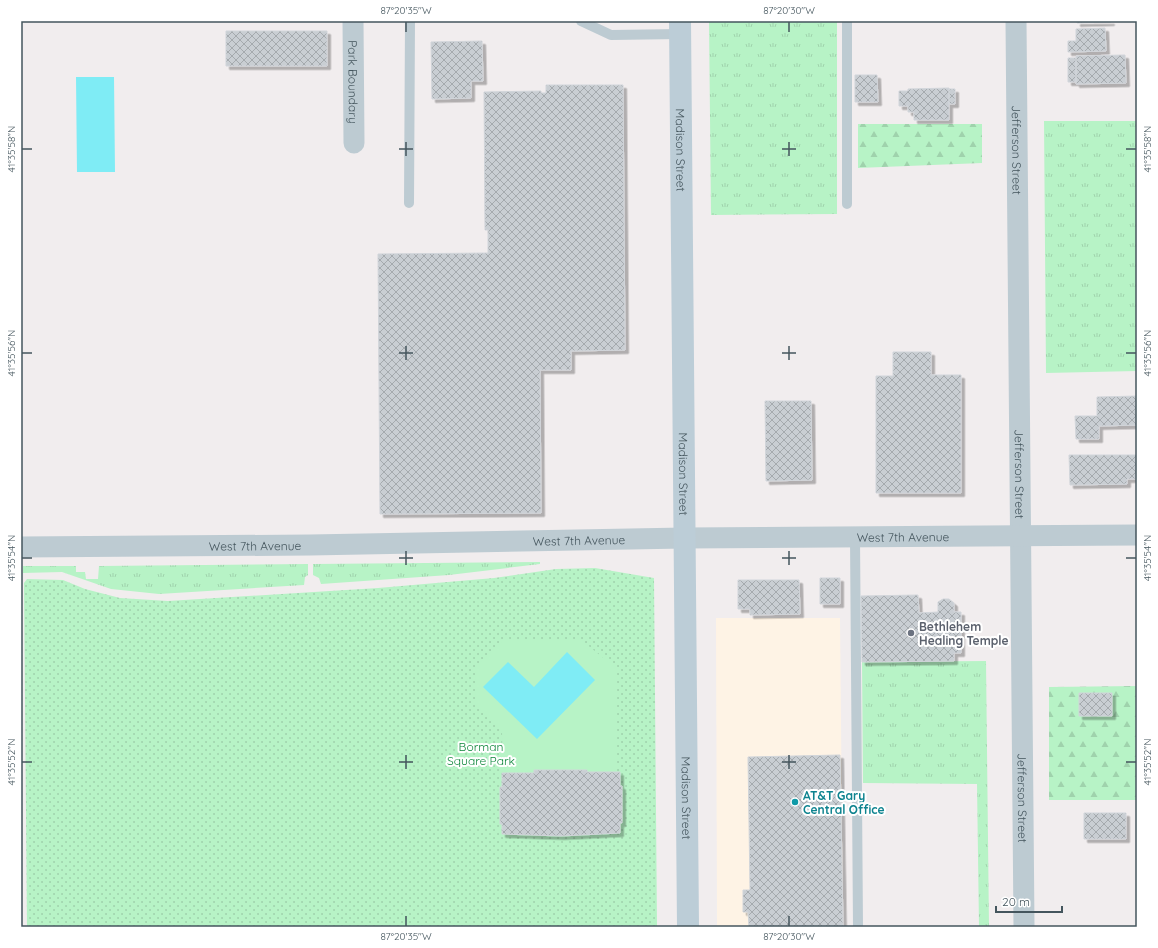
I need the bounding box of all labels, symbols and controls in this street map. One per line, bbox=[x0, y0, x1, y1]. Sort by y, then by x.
text: 87°20'35"W bbox=[380, 4, 432, 17]
text: 87°20'30"W bbox=[763, 4, 815, 17]
street label: Park Boundary bbox=[346, 40, 361, 124]
street label: Jefferson Street bbox=[1009, 105, 1025, 195]
street label: Madison Street bbox=[673, 108, 689, 192]
text: 41°35'58"N bbox=[5, 126, 18, 172]
text: 41°35'58"N bbox=[1141, 126, 1154, 172]
text: 41°35'56"N bbox=[5, 330, 18, 376]
text: 41°35'56"N bbox=[1141, 330, 1154, 376]
street label: Jefferson Street bbox=[1012, 429, 1028, 519]
street label: Madison Street bbox=[676, 432, 692, 516]
street label: West 7th Avenue bbox=[857, 529, 949, 544]
street label: West 7th Avenue bbox=[533, 532, 626, 548]
text: 41°35'54"N bbox=[5, 535, 18, 581]
text: 41°35'54"N bbox=[1141, 535, 1154, 581]
street label: West 7th Avenue bbox=[209, 538, 302, 553]
place label: Bethlehem Healing Temple bbox=[919, 619, 1009, 648]
marker: Bethlehem Healing Temple bbox=[906, 628, 916, 638]
text: 41°35'52"N bbox=[5, 739, 18, 785]
park label: Borman Square Park bbox=[447, 739, 515, 768]
text: 41°35'52"N bbox=[1141, 739, 1154, 785]
street label: Jefferson Street bbox=[1015, 753, 1031, 843]
street label: Madison Street bbox=[679, 756, 695, 840]
place label: AT&T Gary Central Office bbox=[803, 788, 885, 817]
marker: AT&T Gary Central Office bbox=[790, 797, 800, 807]
scale bar bbox=[996, 888, 1062, 914]
text: 20 m bbox=[1002, 894, 1030, 909]
text: 87°20'35"W bbox=[380, 930, 432, 943]
text: 87°20'30"W bbox=[763, 930, 815, 943]

